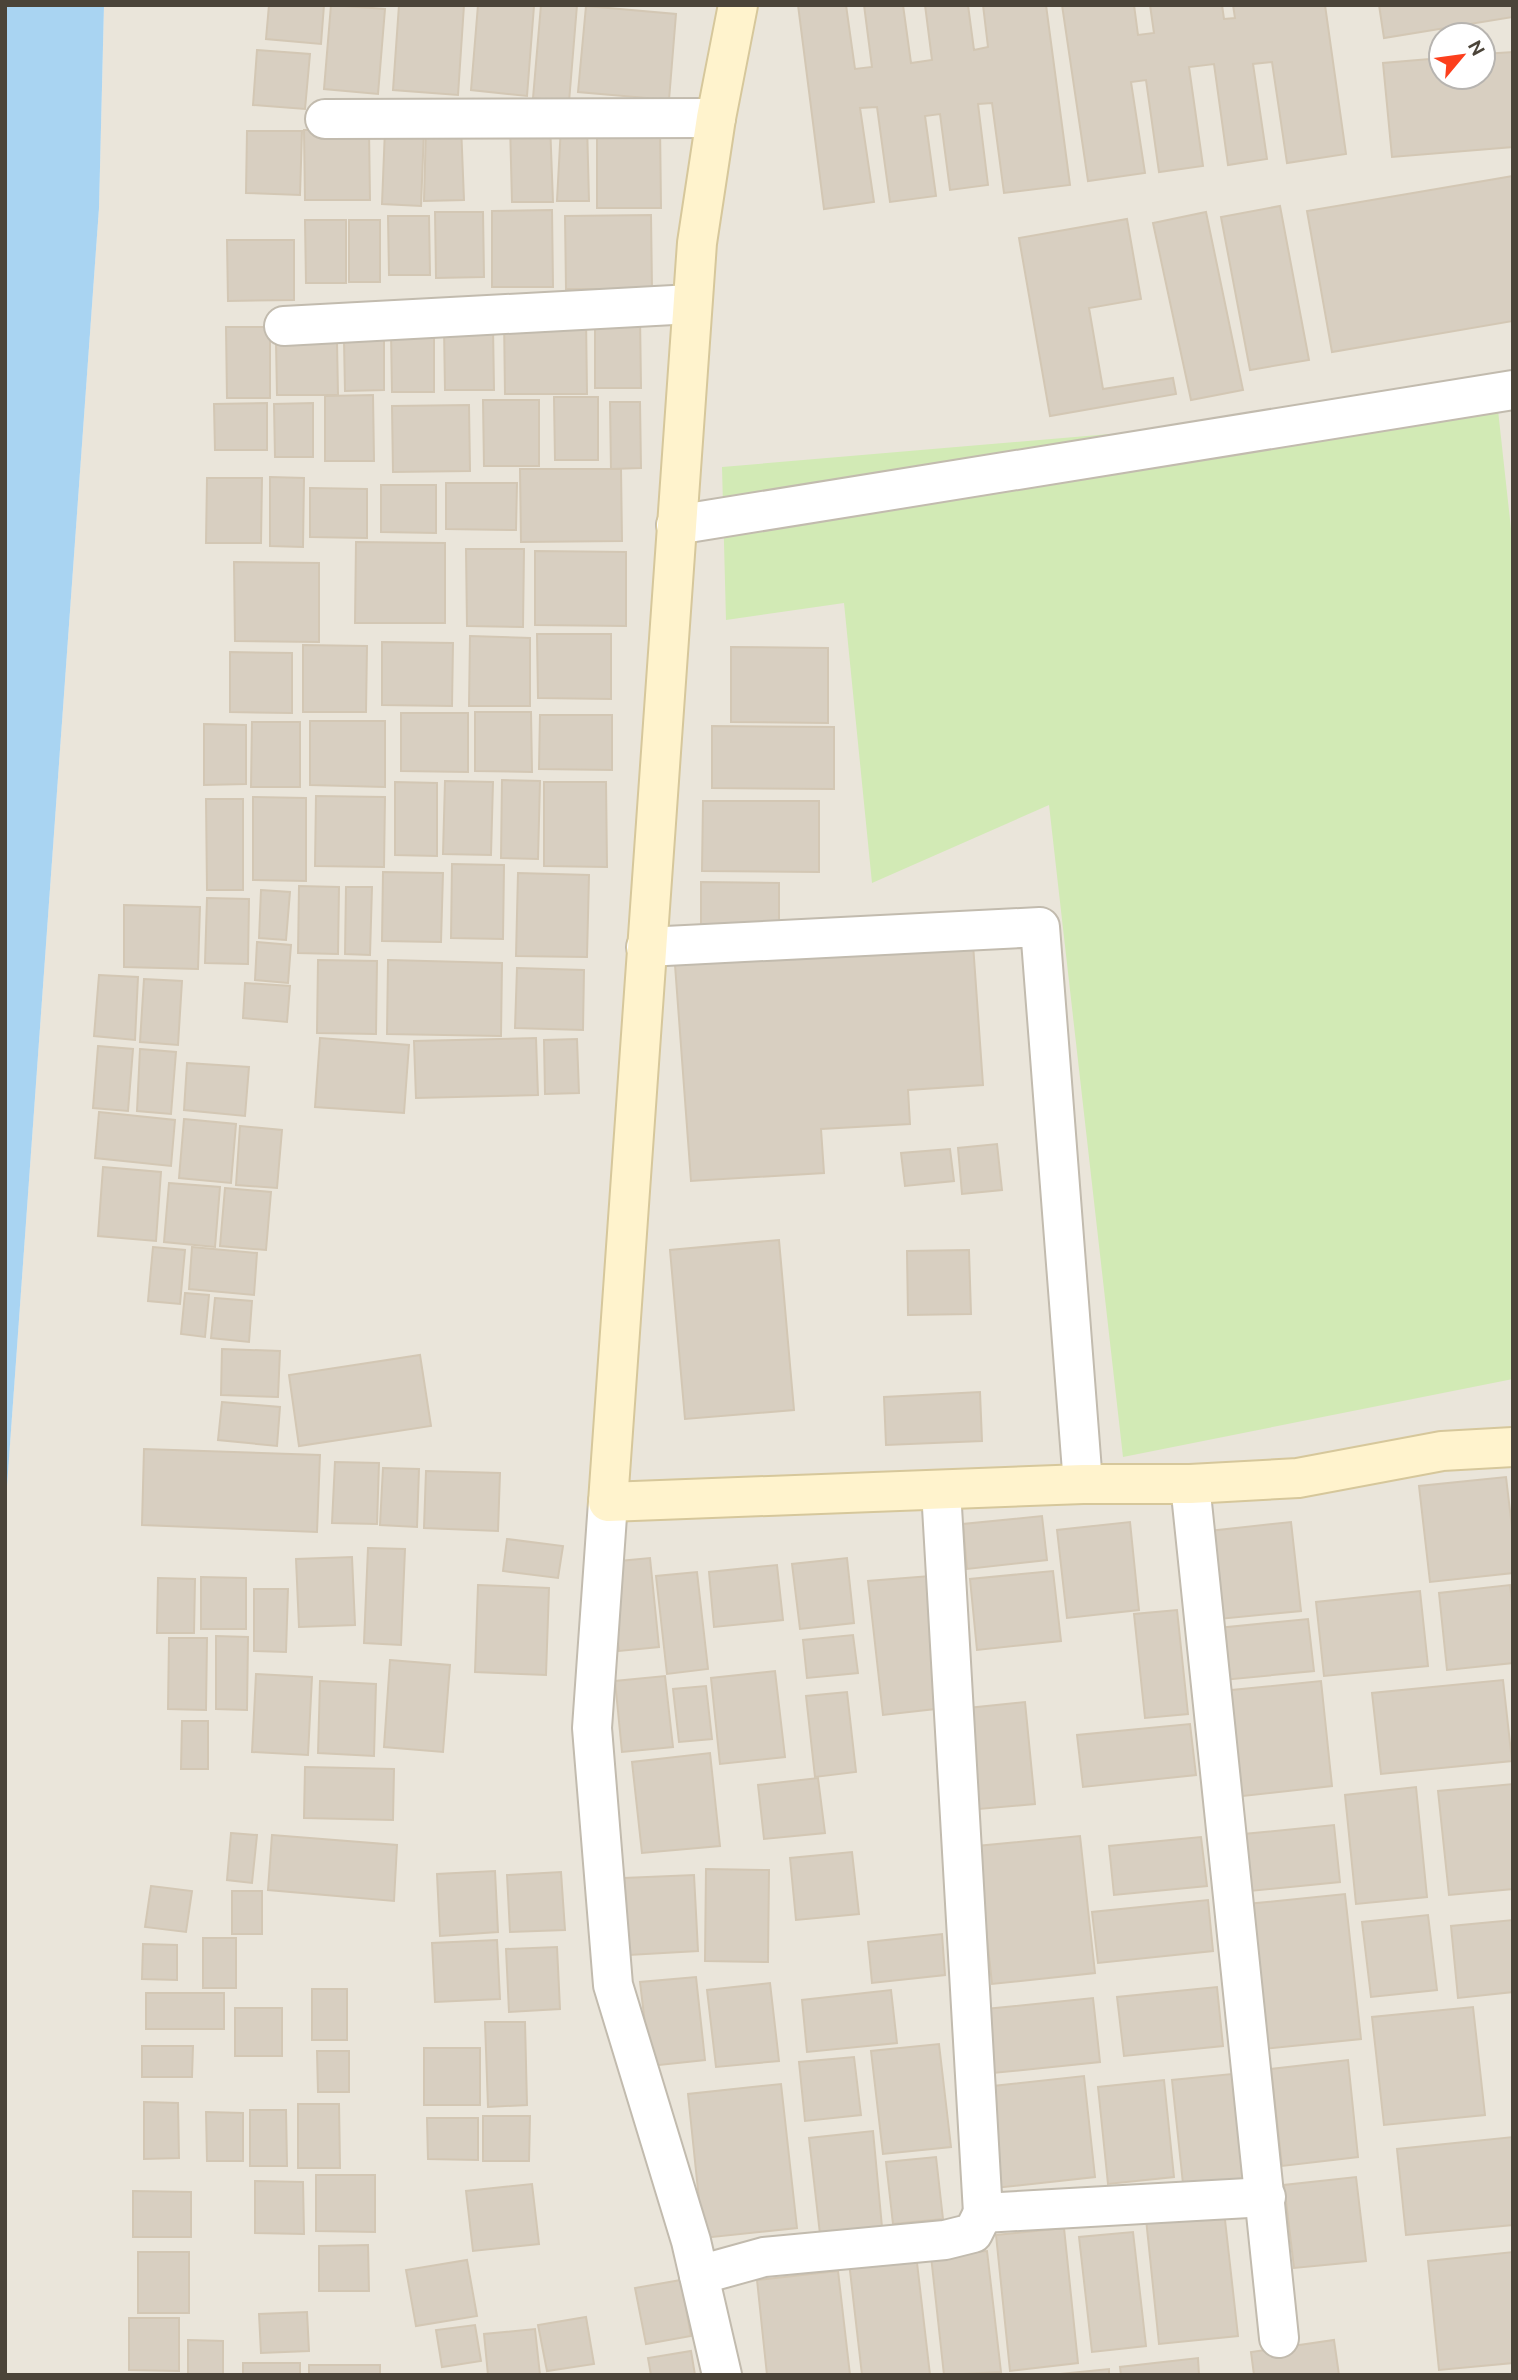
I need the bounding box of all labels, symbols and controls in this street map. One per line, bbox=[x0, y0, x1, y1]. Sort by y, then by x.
north arrow bbox=[1427, 21, 1497, 91]
text: N bbox=[1464, 36, 1490, 59]

